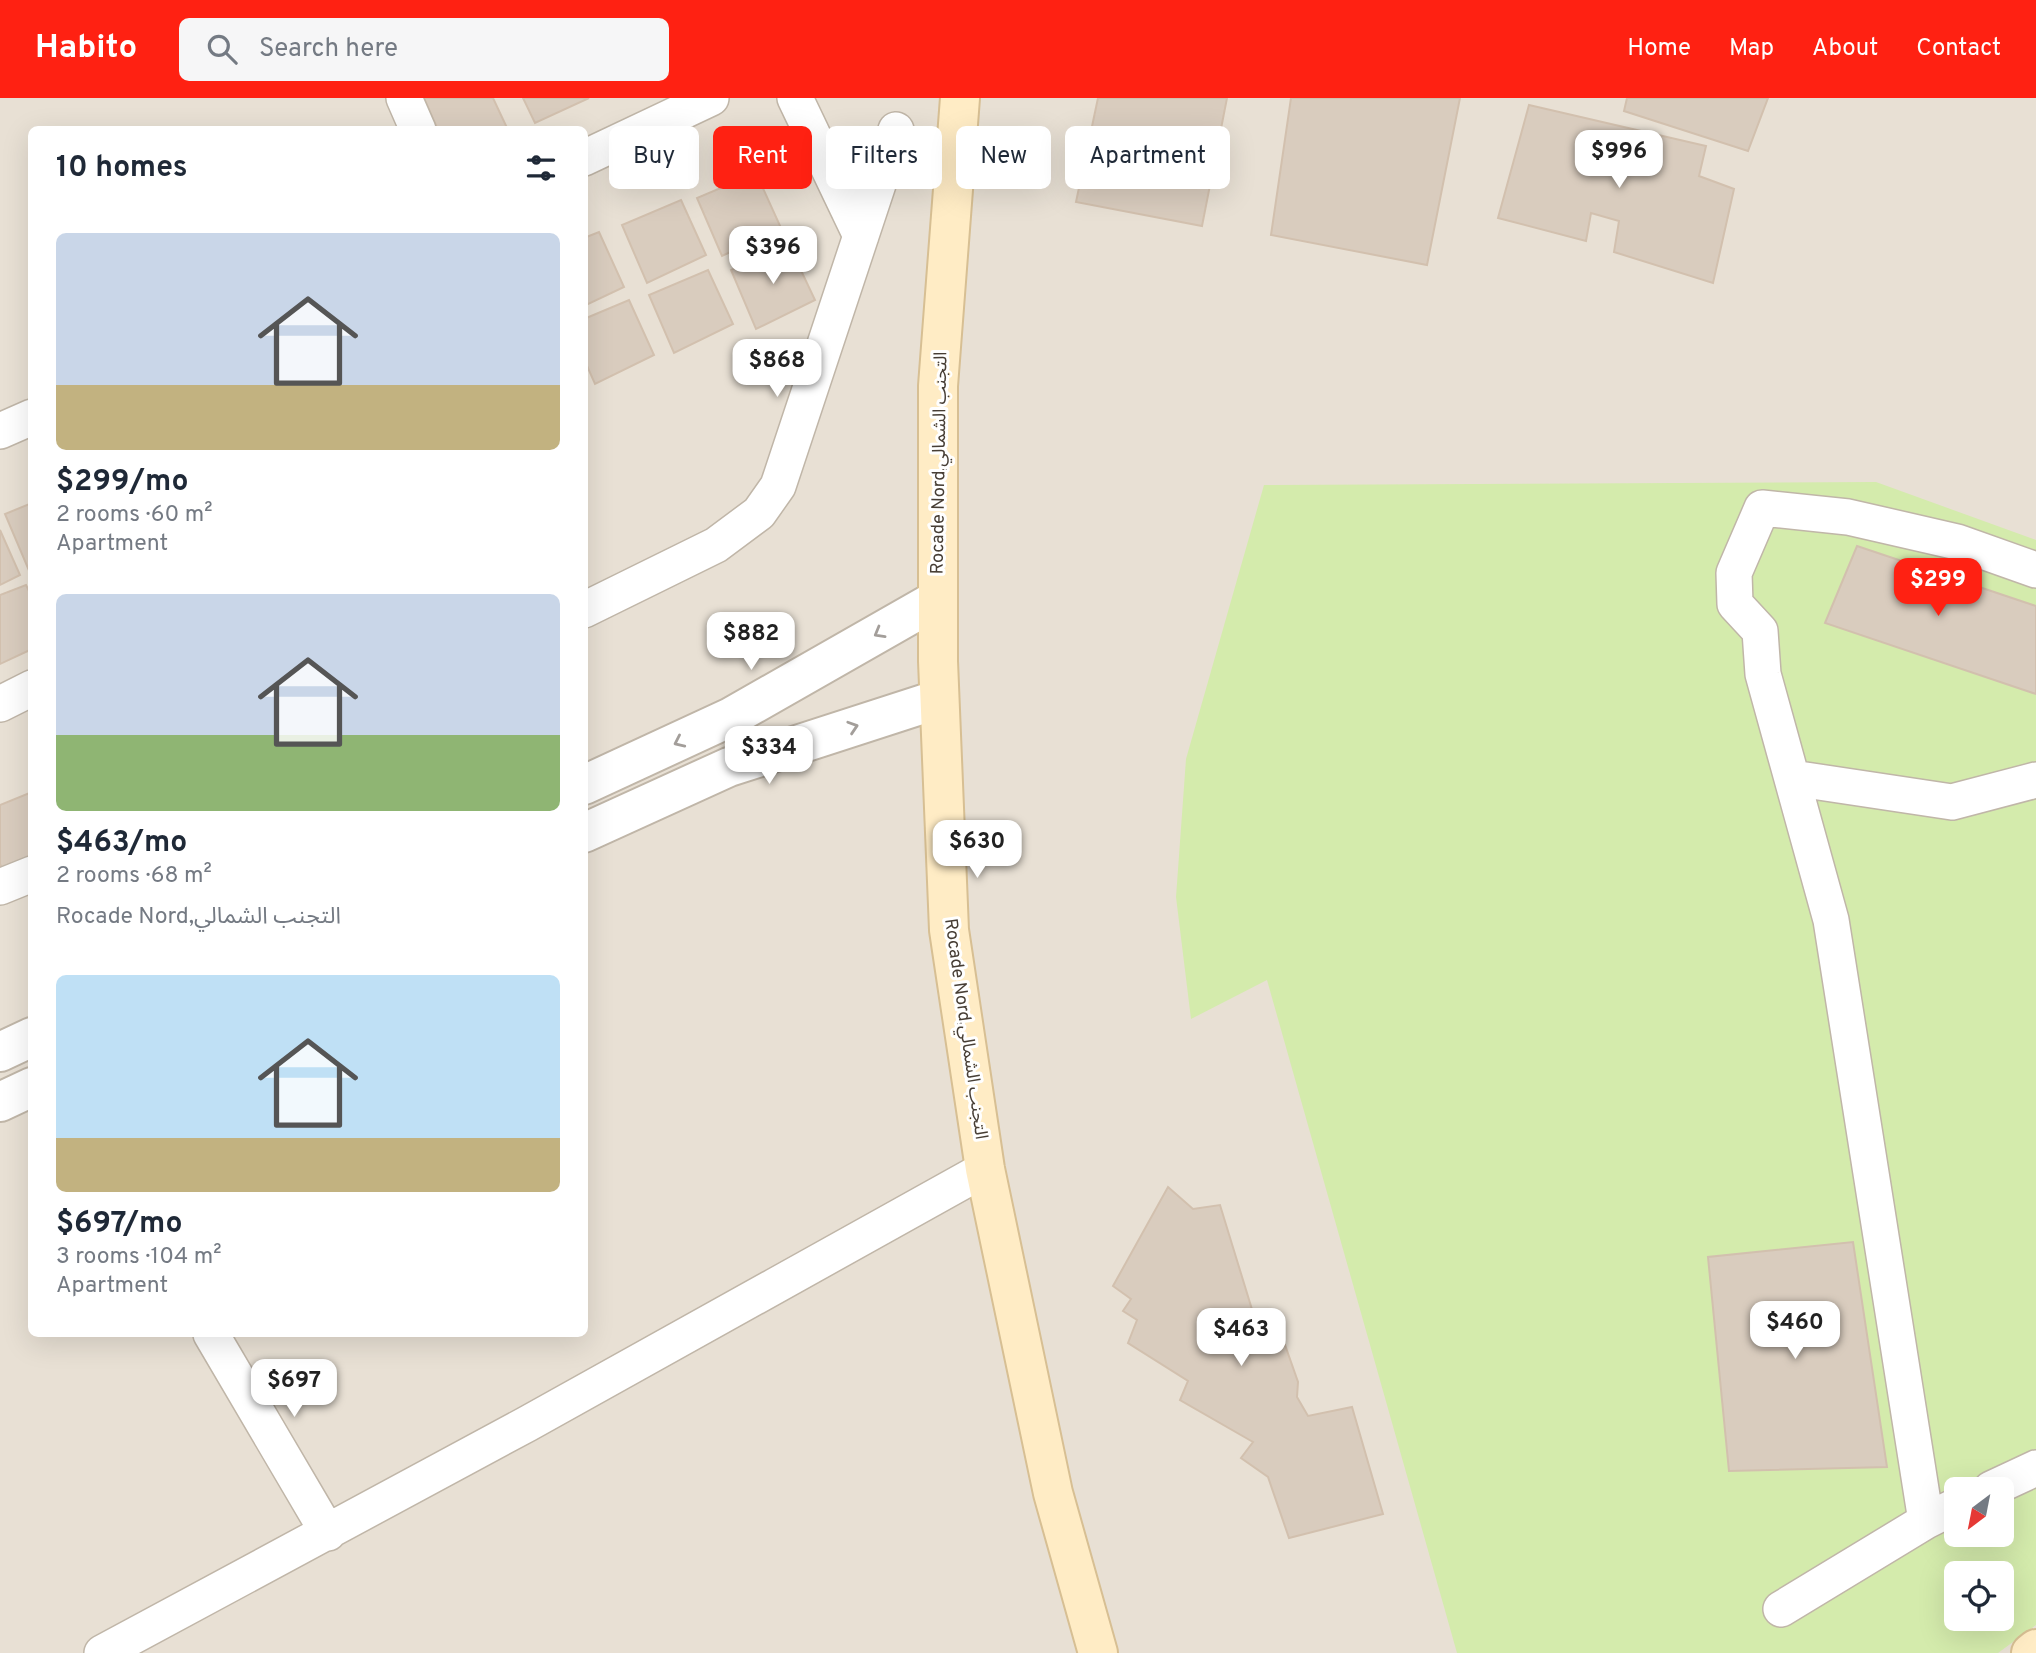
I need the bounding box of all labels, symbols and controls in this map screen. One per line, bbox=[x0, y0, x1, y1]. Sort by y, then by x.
search box bbox=[179, 18, 669, 81]
text: Habito bbox=[35, 28, 137, 70]
icon: search bbox=[203, 30, 241, 68]
text: Search here bbox=[259, 33, 398, 66]
text: Home bbox=[1627, 34, 1691, 64]
text: Map bbox=[1729, 34, 1774, 64]
text: About bbox=[1812, 34, 1878, 64]
text: Contact bbox=[1916, 34, 2001, 64]
chip: Buy bbox=[609, 126, 699, 189]
chip: Rent bbox=[713, 126, 812, 189]
chip: Filters bbox=[826, 126, 942, 189]
chip: New bbox=[956, 126, 1051, 189]
chip: Apartment bbox=[1065, 126, 1230, 189]
pin: $996 bbox=[1578, 130, 1660, 190]
text: $996 bbox=[1591, 138, 1647, 167]
icon: filters bbox=[522, 149, 560, 187]
text: 10 homes bbox=[56, 150, 187, 187]
pin: $396 bbox=[732, 226, 814, 286]
text: $396 bbox=[745, 234, 801, 263]
icon: home bbox=[245, 278, 371, 404]
pin: $868 bbox=[736, 340, 818, 399]
text: $868 bbox=[749, 347, 805, 376]
street label: Rocade Nord,التجنب الشمالي bbox=[927, 351, 954, 575]
text: $299/mo bbox=[56, 464, 188, 501]
text: 2 rooms · 60 m² bbox=[56, 501, 213, 530]
text: Apartment bbox=[56, 530, 168, 559]
pin: $299 bbox=[1897, 559, 1979, 618]
text: $299 bbox=[1910, 566, 1966, 595]
pin: $882 bbox=[710, 612, 792, 672]
text: $882 bbox=[723, 620, 779, 649]
one-way arrow bbox=[873, 625, 886, 638]
icon: home bbox=[245, 639, 371, 765]
one-way arrow bbox=[846, 721, 858, 736]
pin: $334 bbox=[728, 726, 810, 786]
one-way arrow bbox=[674, 733, 686, 747]
text: $334 bbox=[741, 734, 797, 763]
pin: $630 bbox=[936, 820, 1018, 880]
text: $463/mo bbox=[56, 825, 187, 862]
text: $630 bbox=[949, 828, 1005, 857]
text: 2 rooms · 68 m² bbox=[56, 862, 212, 891]
text: Rocade Nord,التجنب الشمالي bbox=[56, 903, 341, 932]
street label: Rocade Nord,التجنب الشمالي bbox=[938, 917, 992, 1141]
icon: home bbox=[245, 1020, 371, 1146]
text: $697/mo bbox=[56, 1206, 182, 1243]
text: 3 rooms · 104 m² bbox=[56, 1243, 221, 1272]
text: Apartment bbox=[56, 1272, 168, 1301]
pin: $460 bbox=[1754, 1302, 1836, 1361]
pin: $463 bbox=[1200, 1308, 1282, 1368]
text: $460 bbox=[1766, 1309, 1824, 1338]
text: $463 bbox=[1213, 1316, 1269, 1345]
pin: $697 bbox=[253, 1360, 335, 1419]
text: $697 bbox=[267, 1367, 321, 1396]
north arrow bbox=[1944, 1477, 2014, 1547]
map controls bbox=[1944, 1477, 2014, 1631]
button: locate bbox=[1944, 1561, 2014, 1631]

